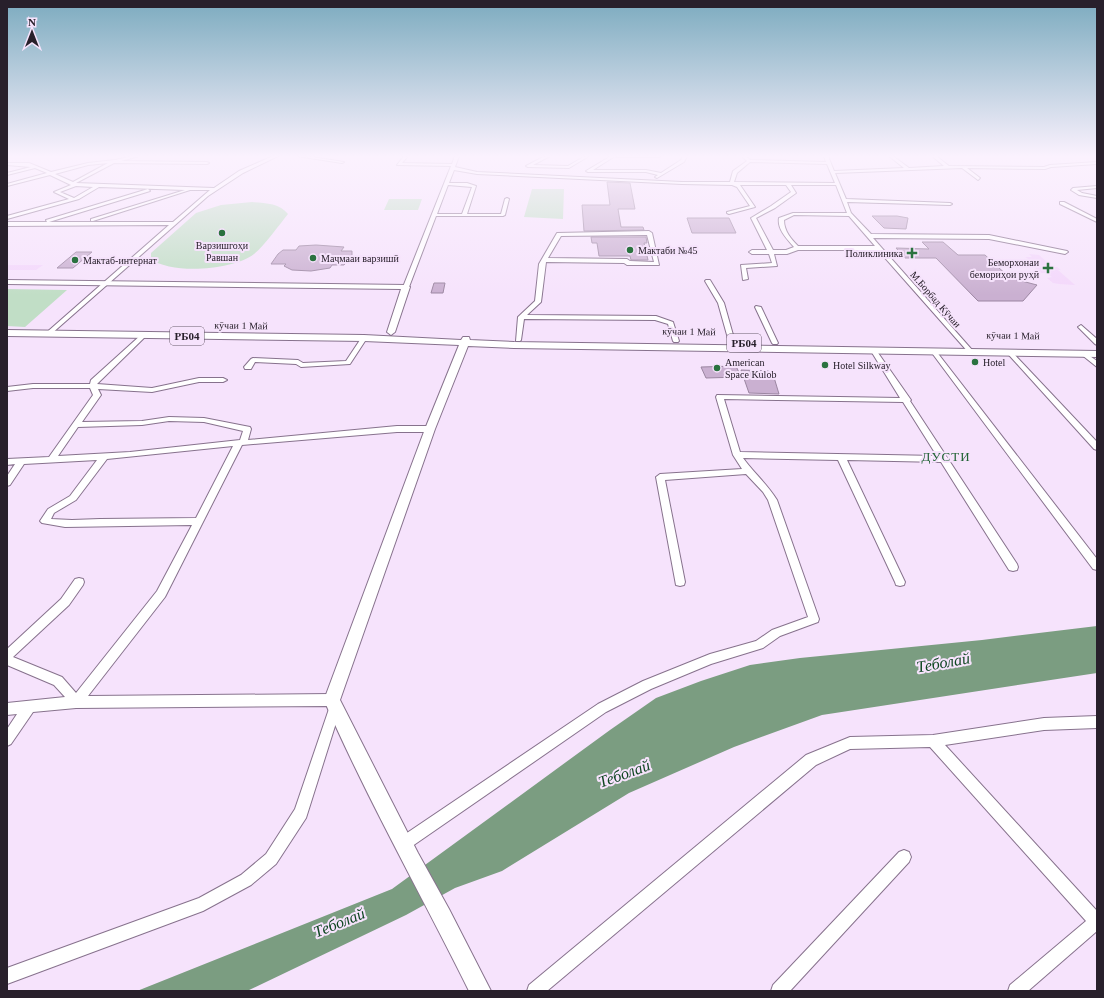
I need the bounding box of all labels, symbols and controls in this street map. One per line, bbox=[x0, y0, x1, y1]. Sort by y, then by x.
north arrow bbox=[12, 12, 52, 52]
text: N bbox=[28, 16, 36, 28]
marker: Варзишгоҳи Равшан bbox=[217, 228, 227, 238]
place label: Варзишгоҳи Равшан bbox=[196, 240, 249, 263]
marker: Мактаби №45 bbox=[625, 245, 635, 255]
place label: Мактаби №45 bbox=[638, 245, 697, 256]
marker: Поликлиника bbox=[906, 247, 918, 259]
place label: Поликлиника bbox=[846, 248, 904, 259]
marker: Маҷмааи варзишӣ bbox=[308, 253, 318, 263]
place label: Маҷмааи варзишӣ bbox=[321, 253, 400, 264]
marker: Мактаб-интернат bbox=[70, 255, 80, 265]
place label: Мактаб-интернат bbox=[83, 255, 157, 266]
place label: Беморхонаи бемориҳои руҳӣ bbox=[970, 257, 1040, 280]
marker: Беморхонаи бемориҳои руҳӣ bbox=[1042, 262, 1054, 274]
street label: М.Борбад Кӯчаи bbox=[908, 269, 963, 330]
street label: кӯчаи 1 Май bbox=[214, 320, 268, 331]
street label: кӯчаи 1 Май bbox=[662, 326, 716, 337]
road number: РБ04 bbox=[170, 327, 204, 345]
street label: кӯчаи 1 Май bbox=[986, 330, 1040, 341]
road number: РБ04 bbox=[727, 334, 761, 352]
place label: American Space Kulob bbox=[725, 357, 776, 380]
marker: Hotel bbox=[970, 357, 980, 367]
place label: Hotel bbox=[983, 357, 1005, 368]
marker: Hotel Silkway bbox=[820, 360, 830, 370]
place label: Hotel Silkway bbox=[833, 360, 891, 371]
marker: American Space Kulob bbox=[712, 363, 722, 373]
district label: ДУСТИ bbox=[921, 449, 971, 464]
water label: Теболай bbox=[915, 649, 971, 676]
water label: Теболай bbox=[596, 756, 652, 791]
water label: Теболай bbox=[311, 905, 367, 940]

